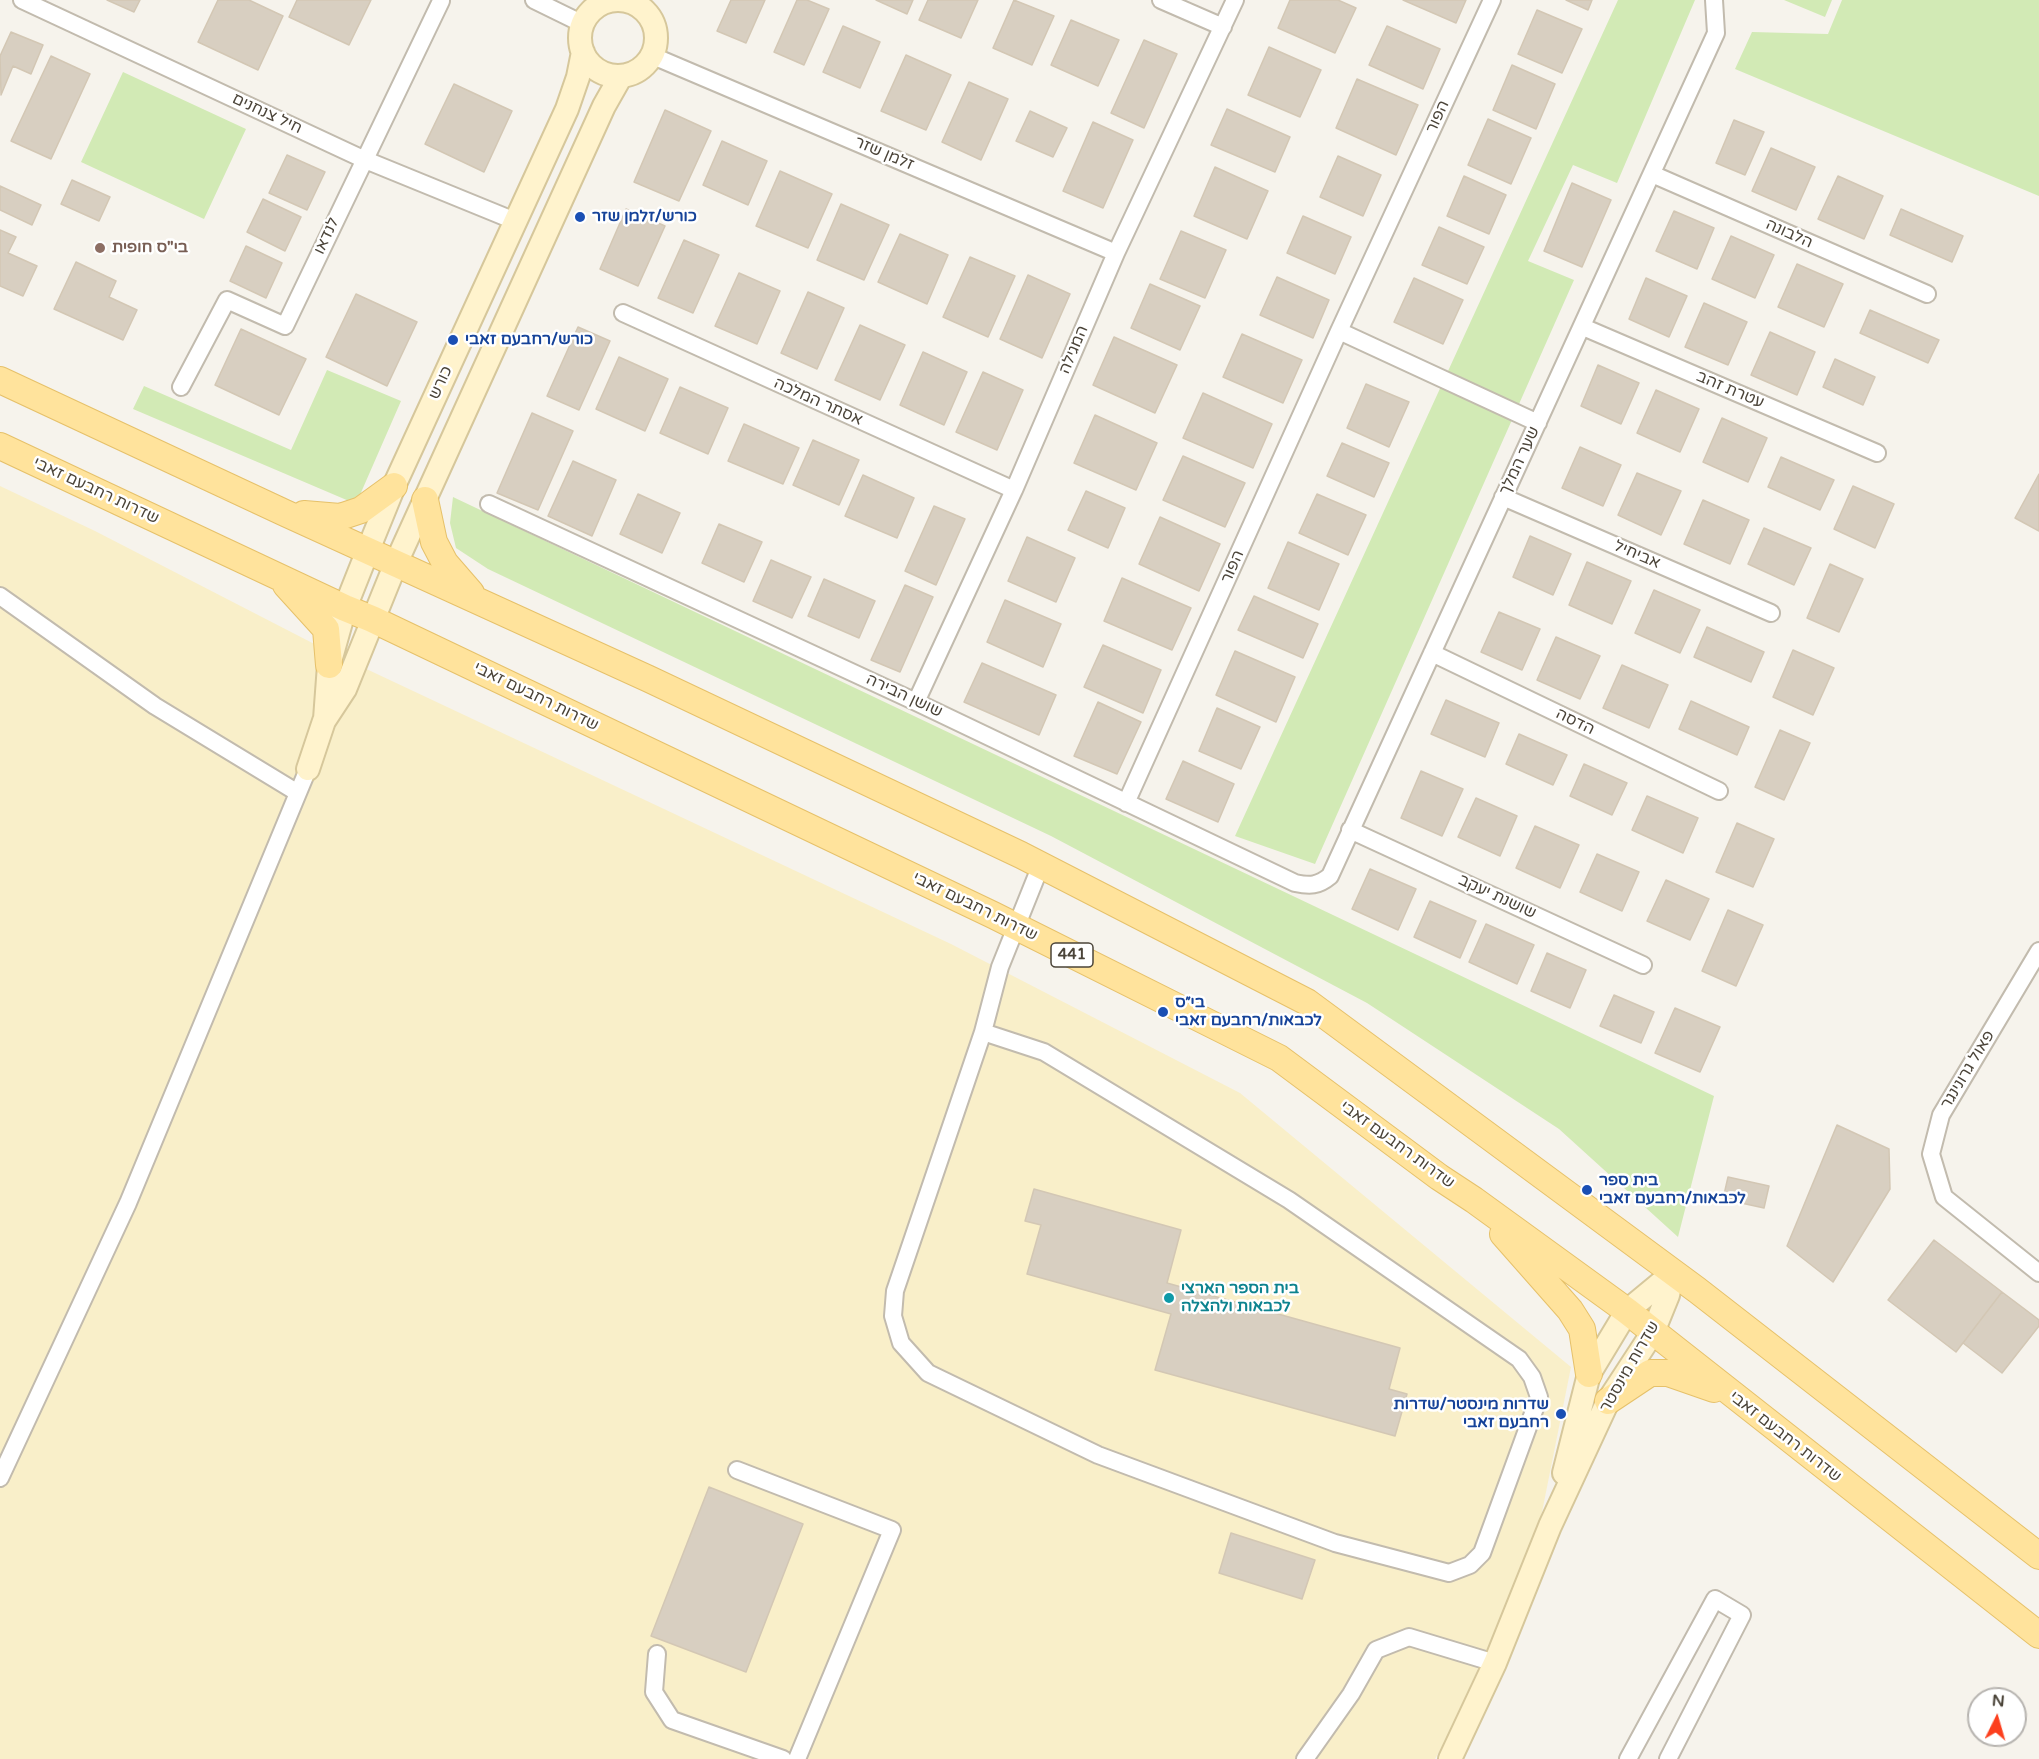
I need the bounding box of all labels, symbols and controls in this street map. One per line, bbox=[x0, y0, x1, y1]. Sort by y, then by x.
street label: חיל צנחנים bbox=[229, 90, 305, 138]
street label: הפור bbox=[1422, 98, 1454, 136]
street label: זלמן שזר bbox=[851, 133, 917, 175]
place label: כורש/זלמן שזר bbox=[592, 207, 697, 227]
marker: כורש/זלמן שזר bbox=[573, 210, 587, 224]
street label: לנדאו bbox=[310, 215, 344, 257]
street label: הלבונה bbox=[1762, 215, 1816, 253]
place label: בי"ס חופית bbox=[112, 238, 188, 258]
marker: בי"ס חופית bbox=[93, 241, 107, 255]
street label: המגילה bbox=[1055, 323, 1093, 377]
place label: כורש/רחבעם זאבי bbox=[465, 330, 593, 350]
marker: כורש/רחבעם זאבי bbox=[446, 333, 460, 347]
street label: כורש bbox=[425, 363, 457, 403]
street label: עטרת זהב bbox=[1693, 367, 1767, 413]
street label: אסתר המלכה bbox=[771, 374, 865, 430]
street label: שער המלך bbox=[1496, 424, 1544, 498]
street label: שדרות רחבעם זאבי bbox=[30, 453, 162, 529]
street label: אביחיל bbox=[1611, 537, 1663, 573]
street label: הפור bbox=[1217, 548, 1249, 586]
street label: שדרות רחבעם זאבי bbox=[470, 658, 602, 736]
street label: שושן הבירה bbox=[863, 670, 945, 722]
street label: הדסה bbox=[1552, 704, 1598, 740]
street label: שדרות רחבעם זאבי bbox=[909, 868, 1041, 946]
street label: שושנת יעקב bbox=[1455, 871, 1539, 923]
road number: 441 bbox=[1051, 943, 1093, 967]
place label: בי״ס לכבאות/רחבעם זאבי bbox=[1175, 993, 1322, 1031]
marker: בי״ס לכבאות/רחבעם זאבי bbox=[1156, 1005, 1170, 1019]
street label: פאול גרונינגר bbox=[1937, 1027, 1999, 1113]
street label: שדרות רחבעם זאבי bbox=[1336, 1097, 1458, 1193]
place label: בית ספר לכבאות/רחבעם זאבי bbox=[1599, 1171, 1746, 1209]
marker: בית ספר לכבאות/רחבעם זאבי bbox=[1580, 1183, 1594, 1197]
place label: בית הספר הארצי לכבאות ולהצלה bbox=[1181, 1279, 1299, 1317]
marker: בית הספר הארצי לכבאות ולהצלה bbox=[1162, 1291, 1176, 1305]
street label: שדרות מינסטר bbox=[1596, 1318, 1664, 1416]
street label: שדרות רחבעם זאבי bbox=[1725, 1387, 1845, 1487]
place label: שדרות מינסטר/שדרות רחבעם זאבי bbox=[1393, 1395, 1549, 1433]
marker: שדרות מינסטר/שדרות רחבעם זאבי bbox=[1554, 1407, 1568, 1421]
north arrow bbox=[1967, 1687, 2027, 1747]
text: N bbox=[1991, 1691, 2006, 1712]

